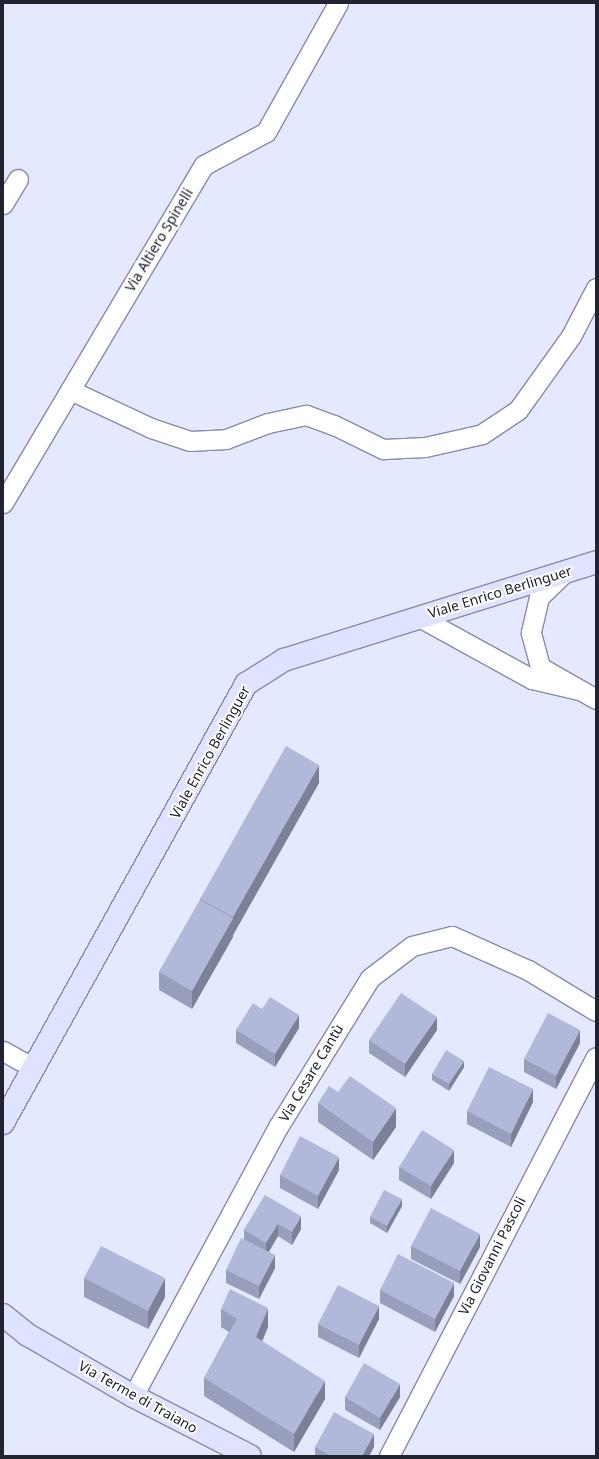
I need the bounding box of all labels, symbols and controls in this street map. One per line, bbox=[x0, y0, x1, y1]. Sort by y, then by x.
street label: Via Altiero Spinelli bbox=[122, 185, 196, 295]
street label: Viale Enrico Berlinguer bbox=[426, 562, 574, 622]
street label: Viale Enrico Berlinguer bbox=[166, 683, 254, 821]
street label: Via Cesare Cantù bbox=[275, 1021, 347, 1125]
street label: Via Giovanni Pascoli bbox=[455, 1194, 529, 1318]
street label: Via Terme di Traiano bbox=[76, 1357, 200, 1437]

